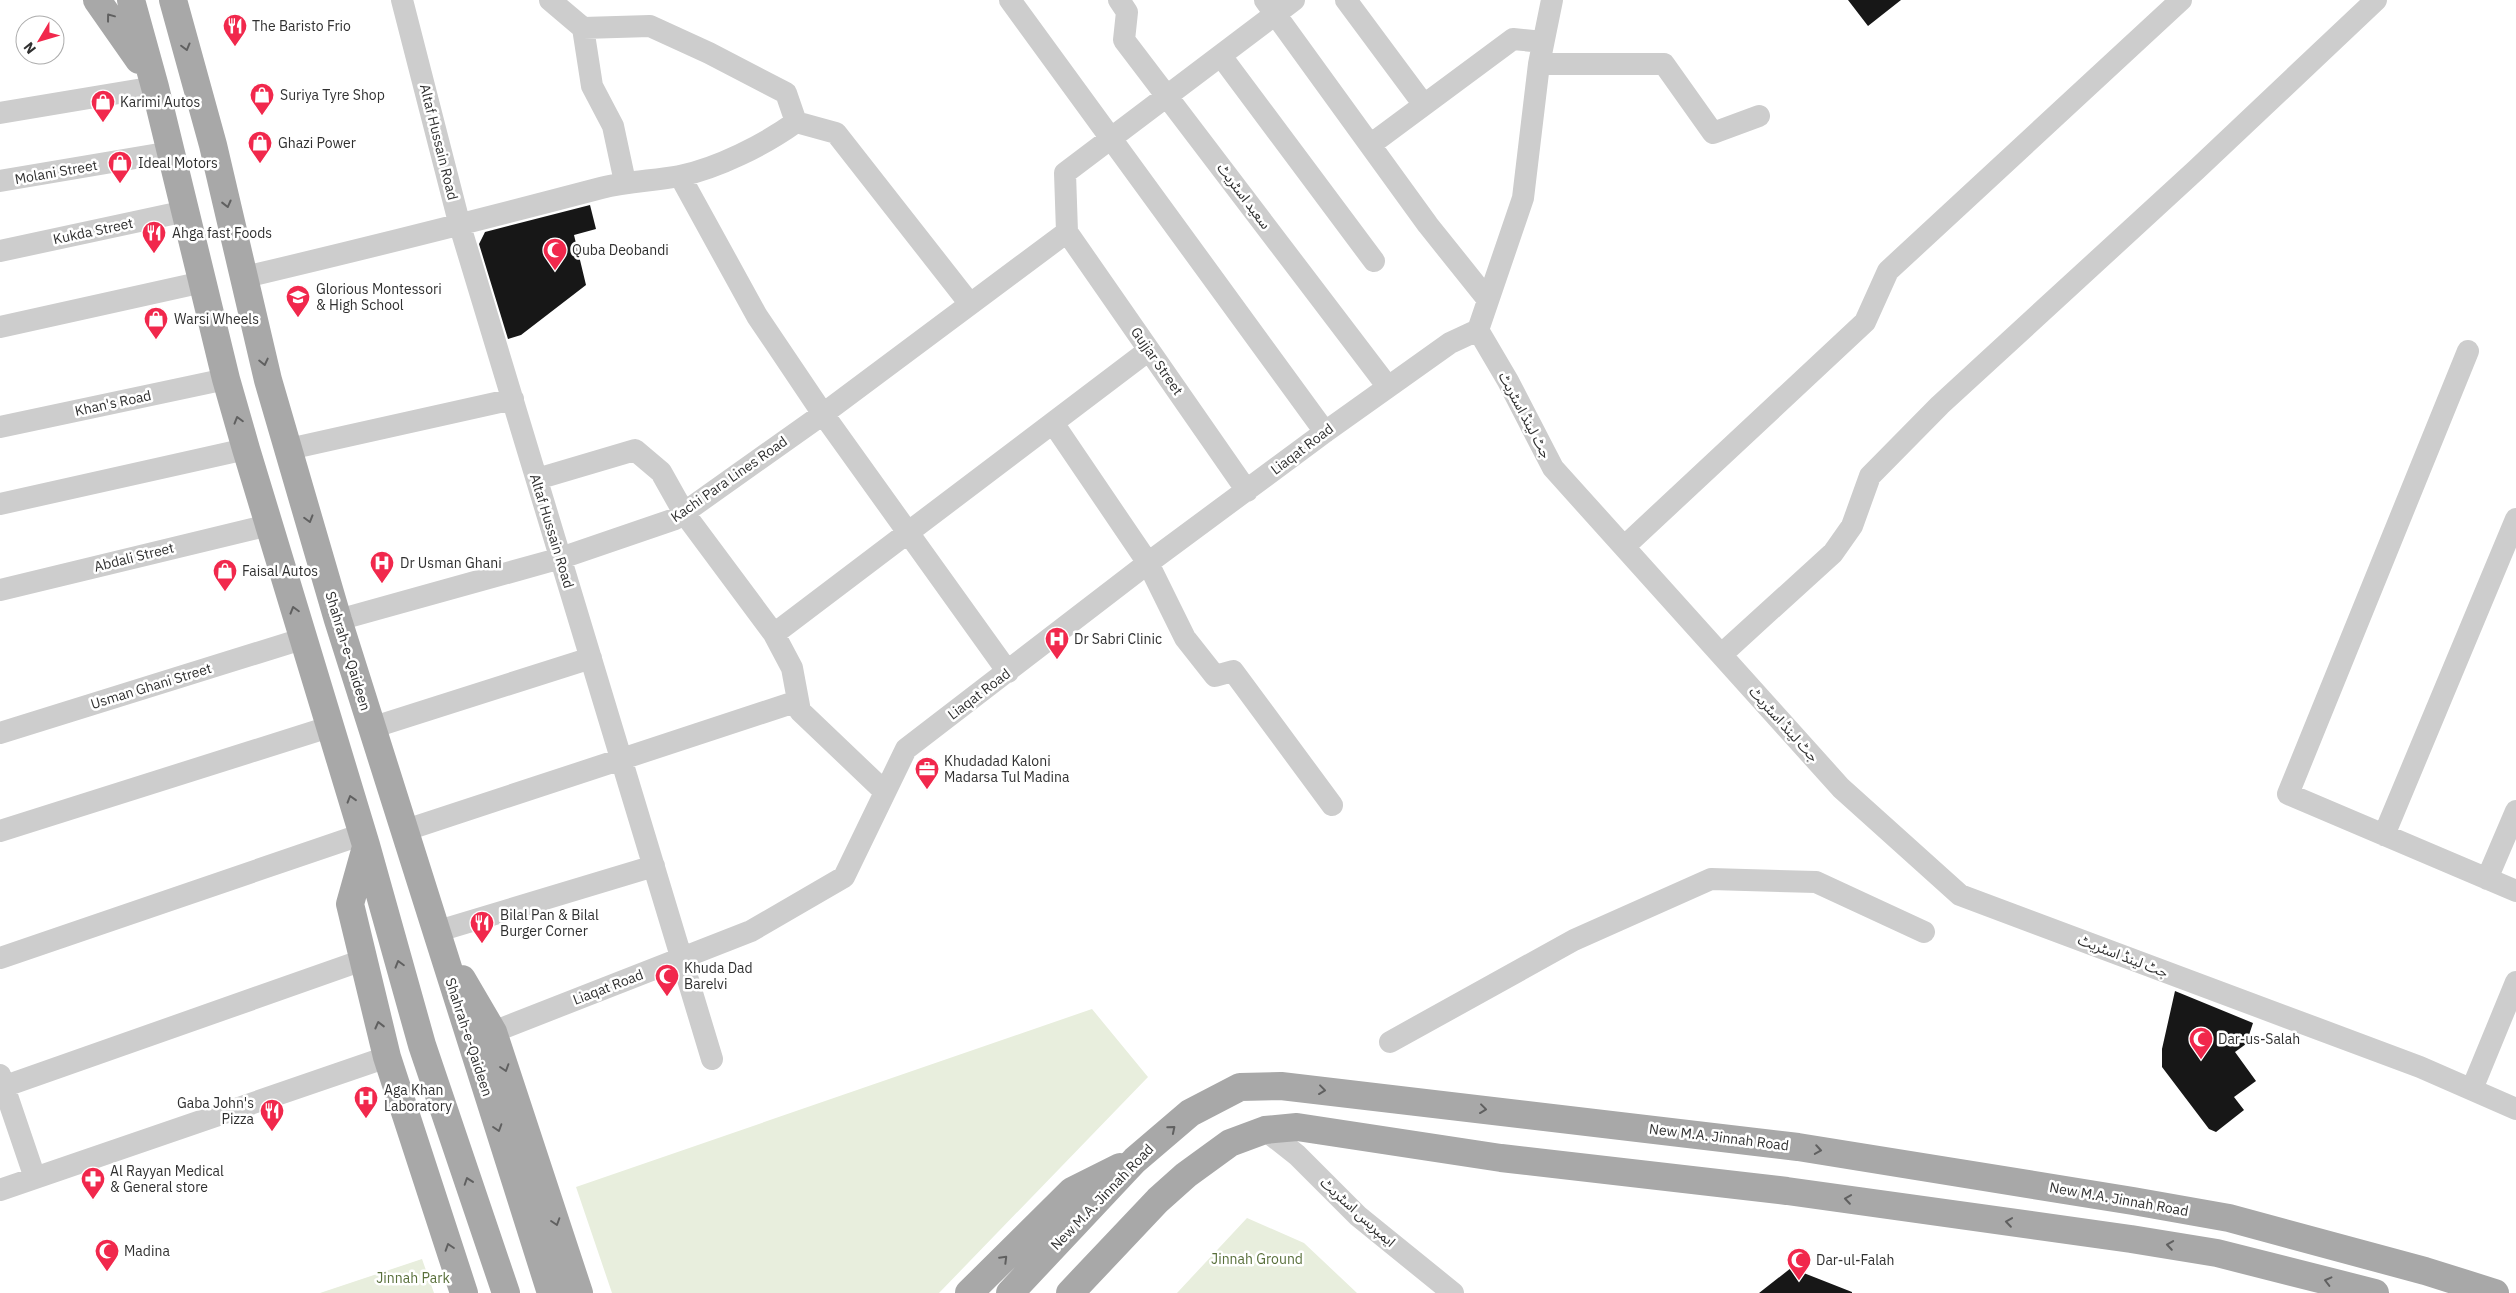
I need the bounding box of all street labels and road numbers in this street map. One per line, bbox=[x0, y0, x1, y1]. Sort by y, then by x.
street label: Altaf Hussain Road bbox=[416, 82, 462, 202]
street label: Molani Street bbox=[13, 156, 99, 188]
street label: سعید اسٹریٹ bbox=[1213, 159, 1275, 233]
street label: Kukda Street bbox=[51, 214, 135, 248]
street label: Gujjar Street bbox=[1127, 323, 1187, 399]
street label: جٹ لینڈ اسٹریٹ bbox=[1495, 369, 1555, 461]
street label: Khan's Road bbox=[73, 386, 153, 420]
street label: Liaqat Road bbox=[1267, 420, 1337, 478]
street label: Kachi Para Lines Road bbox=[667, 432, 791, 526]
street label: Altaf Hussain Road bbox=[526, 472, 578, 590]
street label: Abdali Street bbox=[92, 538, 176, 576]
street label: Shahrah-e-Qaideen bbox=[321, 589, 375, 713]
street label: Usman Ghani Street bbox=[88, 659, 214, 713]
street label: Liaqat Road bbox=[944, 665, 1014, 723]
street label: جٹ لینڈ اسٹریٹ bbox=[1745, 683, 1823, 765]
street label: جٹ لینڈ اسٹریٹ bbox=[2075, 930, 2171, 982]
street label: Liaqat Road bbox=[570, 965, 646, 1009]
street label: Shahrah-e-Qaideen bbox=[441, 975, 497, 1099]
street label: New M.A. Jinnah Road bbox=[1648, 1119, 1790, 1155]
street label: New M.A. Jinnah Road bbox=[1047, 1140, 1157, 1254]
street label: ایمپریس اسٹریٹ bbox=[1316, 1173, 1399, 1251]
street label: New M.A. Jinnah Road bbox=[2048, 1178, 2190, 1220]

